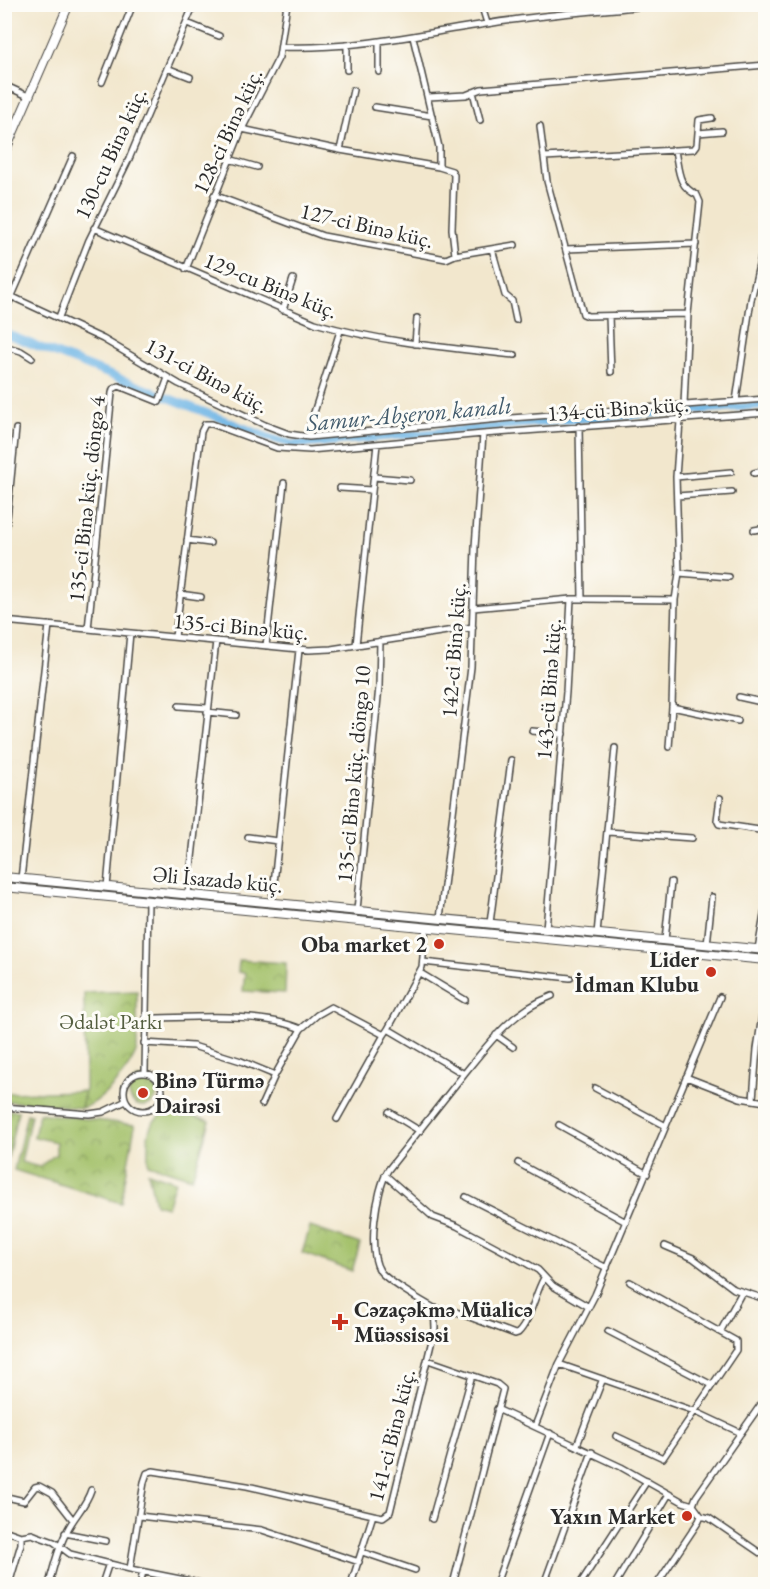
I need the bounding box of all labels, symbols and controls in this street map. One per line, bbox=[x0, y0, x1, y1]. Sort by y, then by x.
street label: 128-ci Binə küç. bbox=[186, 64, 269, 199]
street label: 130-cu Binə küç. bbox=[67, 83, 154, 224]
street label: 127-ci Binə küç. bbox=[298, 196, 436, 255]
street label: 129-cu Binə küç. bbox=[200, 245, 342, 325]
street label: 131-ci Binə küç. bbox=[140, 331, 273, 420]
water label: Samur-Abşeron kanalı bbox=[304, 389, 513, 438]
street label: 134-cü Binə küç. bbox=[546, 389, 690, 428]
street label: 135-ci Binə küç. döngə 4 bbox=[61, 394, 112, 604]
street label: 142-ci Binə küç. bbox=[434, 581, 473, 719]
street label: 135-ci Binə küç. bbox=[172, 606, 310, 647]
street label: 143-cü Binə küç. bbox=[529, 617, 568, 761]
street label: 135-ci Binə küç. döngə 10 bbox=[330, 664, 377, 884]
street label: Əli İsazadə küç. bbox=[152, 859, 284, 900]
place label: Oba market 2 bbox=[301, 930, 427, 959]
marker: Oba market 2 bbox=[432, 937, 446, 951]
place label: Lider İdman Klubu bbox=[575, 945, 700, 999]
marker: Lider İdman Klubu bbox=[704, 965, 718, 979]
park label: Ədalət Parkı bbox=[60, 1007, 162, 1036]
place label: Binə Türmə Dairəsi bbox=[155, 1066, 264, 1120]
marker: Binə Türmə Dairəsi bbox=[136, 1086, 150, 1100]
place label: Cəzaçəkmə Müalicə Müəssisəsi bbox=[354, 1295, 533, 1349]
marker: Cəzaçəkmə Müalicə Müəssisəsi bbox=[331, 1313, 349, 1331]
street label: 141-ci Binə küç. bbox=[361, 1366, 422, 1504]
place label: Yaxın Market bbox=[550, 1502, 676, 1531]
marker: Yaxın Market bbox=[680, 1509, 694, 1523]

